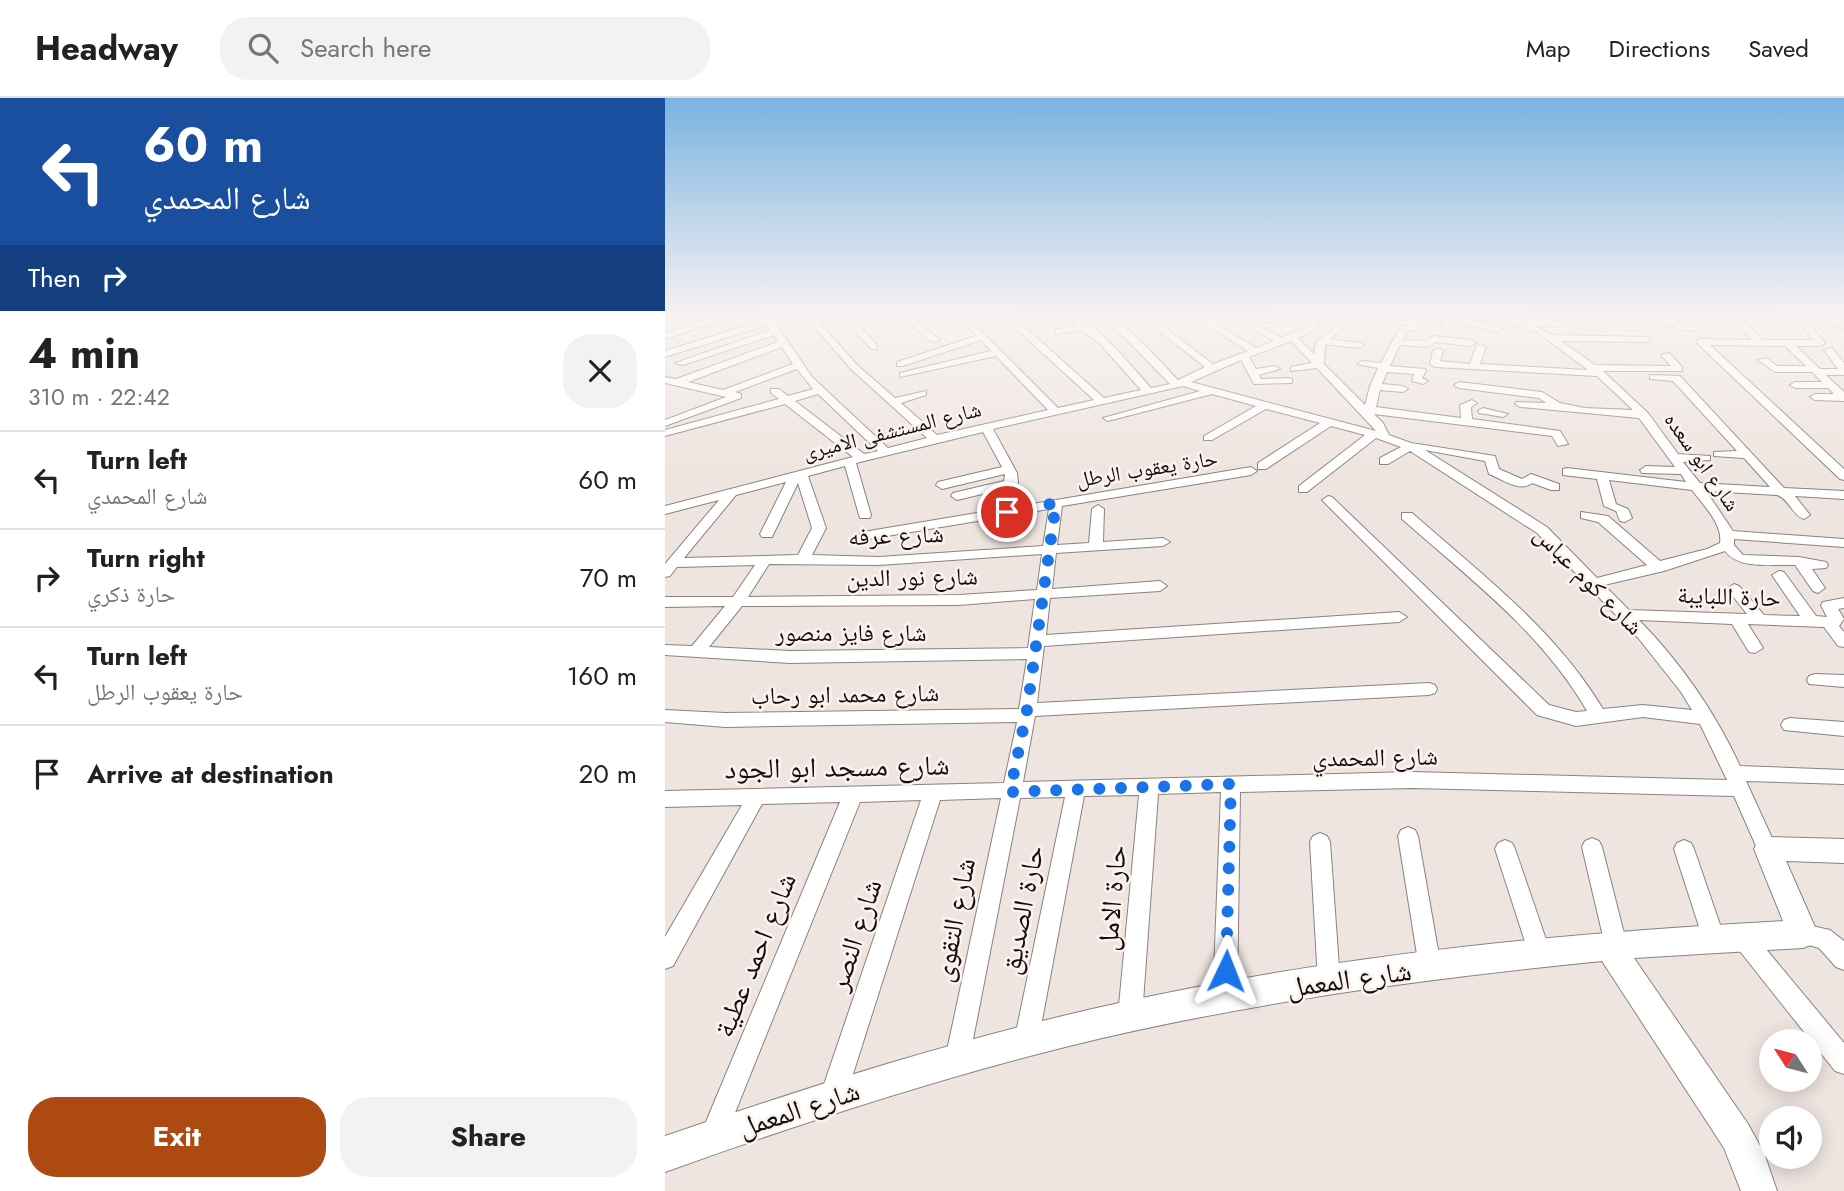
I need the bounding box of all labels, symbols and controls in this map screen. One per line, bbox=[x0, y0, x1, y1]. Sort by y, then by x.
search box bbox=[220, 17, 710, 80]
text: Headway bbox=[35, 25, 178, 72]
icon: search bbox=[244, 29, 282, 67]
text: Search here bbox=[300, 29, 431, 67]
text: Map bbox=[1526, 31, 1571, 66]
text: Directions bbox=[1609, 31, 1710, 66]
text: Saved bbox=[1748, 31, 1809, 66]
text: 60 m bbox=[143, 110, 263, 180]
icon: left bbox=[28, 126, 119, 217]
text: شارع المحمدي bbox=[143, 175, 311, 221]
text: Then bbox=[28, 259, 81, 297]
icon: right bbox=[95, 259, 133, 297]
text: 4 min bbox=[28, 323, 140, 384]
button: close bbox=[563, 334, 637, 408]
text: 310 m · 22:42 bbox=[28, 380, 170, 414]
street label: شارع المستشفى الاميرى bbox=[800, 394, 984, 468]
street label: شارع ابو سعده bbox=[1657, 407, 1747, 517]
text: Turn left bbox=[87, 441, 187, 479]
street label: حارة يعقوب الرطل bbox=[1074, 443, 1220, 495]
icon: left bbox=[28, 461, 66, 499]
text: 60 m bbox=[578, 461, 637, 499]
text: شارع المحمدي bbox=[87, 479, 207, 513]
pin bbox=[977, 482, 1037, 542]
icon: arrive bbox=[988, 493, 1026, 531]
street label: شارع عرفه bbox=[848, 516, 944, 554]
street label: شارع كوم عباس bbox=[1526, 517, 1652, 643]
text: Turn right bbox=[87, 539, 205, 577]
street label: شارع نور الدين bbox=[846, 558, 978, 596]
icon: right bbox=[28, 559, 66, 597]
text: 70 m bbox=[580, 559, 637, 597]
text: حارة ذكري bbox=[87, 577, 175, 611]
street label: حارة اللبايبة bbox=[1677, 577, 1781, 615]
street label: شارع فايز منصور bbox=[774, 615, 927, 650]
text: Turn left bbox=[87, 637, 187, 675]
icon: left bbox=[28, 657, 66, 695]
text: 160 m bbox=[567, 657, 637, 695]
text: حارة يعقوب الرطل bbox=[87, 675, 243, 709]
street label: شارع محمد ابو رحاب bbox=[751, 675, 939, 713]
street label: شارع المحمدي bbox=[1312, 738, 1438, 778]
street label: شارع مسجد ابو الجود bbox=[724, 745, 950, 789]
icon: arrive bbox=[28, 755, 66, 793]
text: Arrive at destination bbox=[87, 755, 334, 793]
text: 20 m bbox=[579, 755, 637, 793]
street label: حارة الصديق bbox=[989, 842, 1055, 978]
street label: حارة الامل bbox=[1087, 843, 1137, 953]
street label: شارع التقوى bbox=[922, 854, 986, 986]
street label: شارع احمد عطية bbox=[703, 867, 807, 1043]
street label: شارع النصر bbox=[817, 874, 892, 997]
position arrow bbox=[1189, 934, 1263, 1008]
street label: شارع المعمل bbox=[1284, 950, 1414, 1008]
north arrow bbox=[1759, 1029, 1822, 1092]
map controls bbox=[1759, 1029, 1822, 1169]
street label: شارع المعمل bbox=[733, 1070, 865, 1148]
button: Exit bbox=[28, 1097, 326, 1177]
button: Share bbox=[340, 1097, 637, 1177]
button: sound bbox=[1759, 1106, 1822, 1169]

